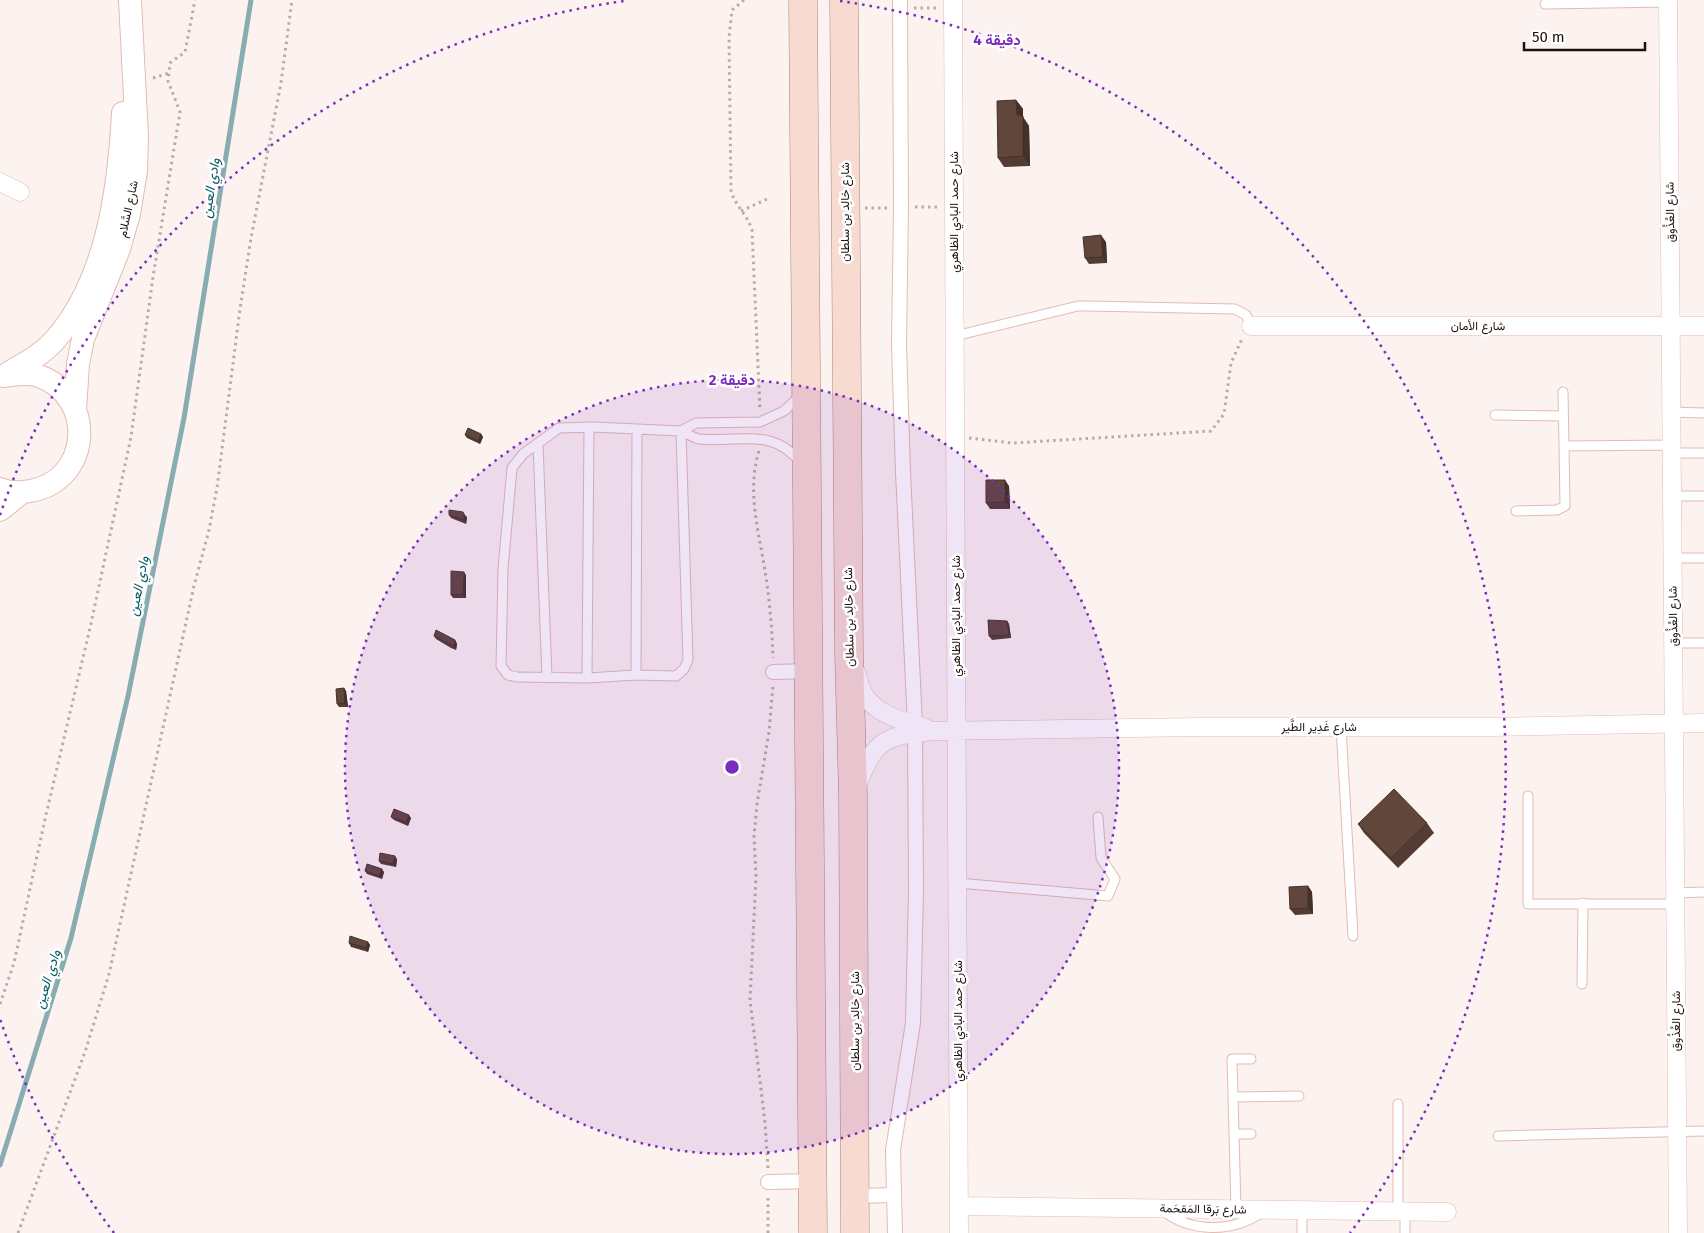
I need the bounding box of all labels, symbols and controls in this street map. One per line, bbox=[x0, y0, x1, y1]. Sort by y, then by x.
scale bar bbox=[1524, 20, 1645, 52]
text: 50 m bbox=[1532, 28, 1565, 46]
text: 4 دقيقة bbox=[973, 31, 1021, 49]
street label: شارع حمد البادي الظاهري bbox=[947, 151, 964, 273]
water label: وادي العين bbox=[197, 156, 227, 220]
street label: شارع خالِد بن سلطان bbox=[838, 162, 854, 262]
street label: شارع السَّلام bbox=[115, 179, 143, 239]
street label: شارع العُذُوق bbox=[1661, 182, 1680, 242]
street label: شارع الأمان bbox=[1451, 319, 1505, 335]
text: 2 دقيقة bbox=[709, 371, 755, 389]
water label: وادي العين bbox=[124, 554, 156, 618]
street label: شارع حمد البادي الظاهري bbox=[949, 555, 966, 677]
street label: شارع خالِد بن سلطان bbox=[841, 567, 859, 667]
street label: شارع العُذُوق bbox=[1664, 586, 1683, 646]
street label: شارع غَدِير الطَّير bbox=[1280, 718, 1357, 736]
centre of rings bbox=[723, 758, 741, 776]
water label: وادي العين bbox=[30, 947, 68, 1011]
street label: شارع حمد البادي الظاهري bbox=[951, 960, 968, 1082]
street label: شارع خالِد بن سلطان bbox=[848, 971, 864, 1071]
street label: شارع العُذُوق bbox=[1667, 991, 1685, 1051]
street label: شارع بَرقا المَقحَمة bbox=[1159, 1201, 1247, 1219]

